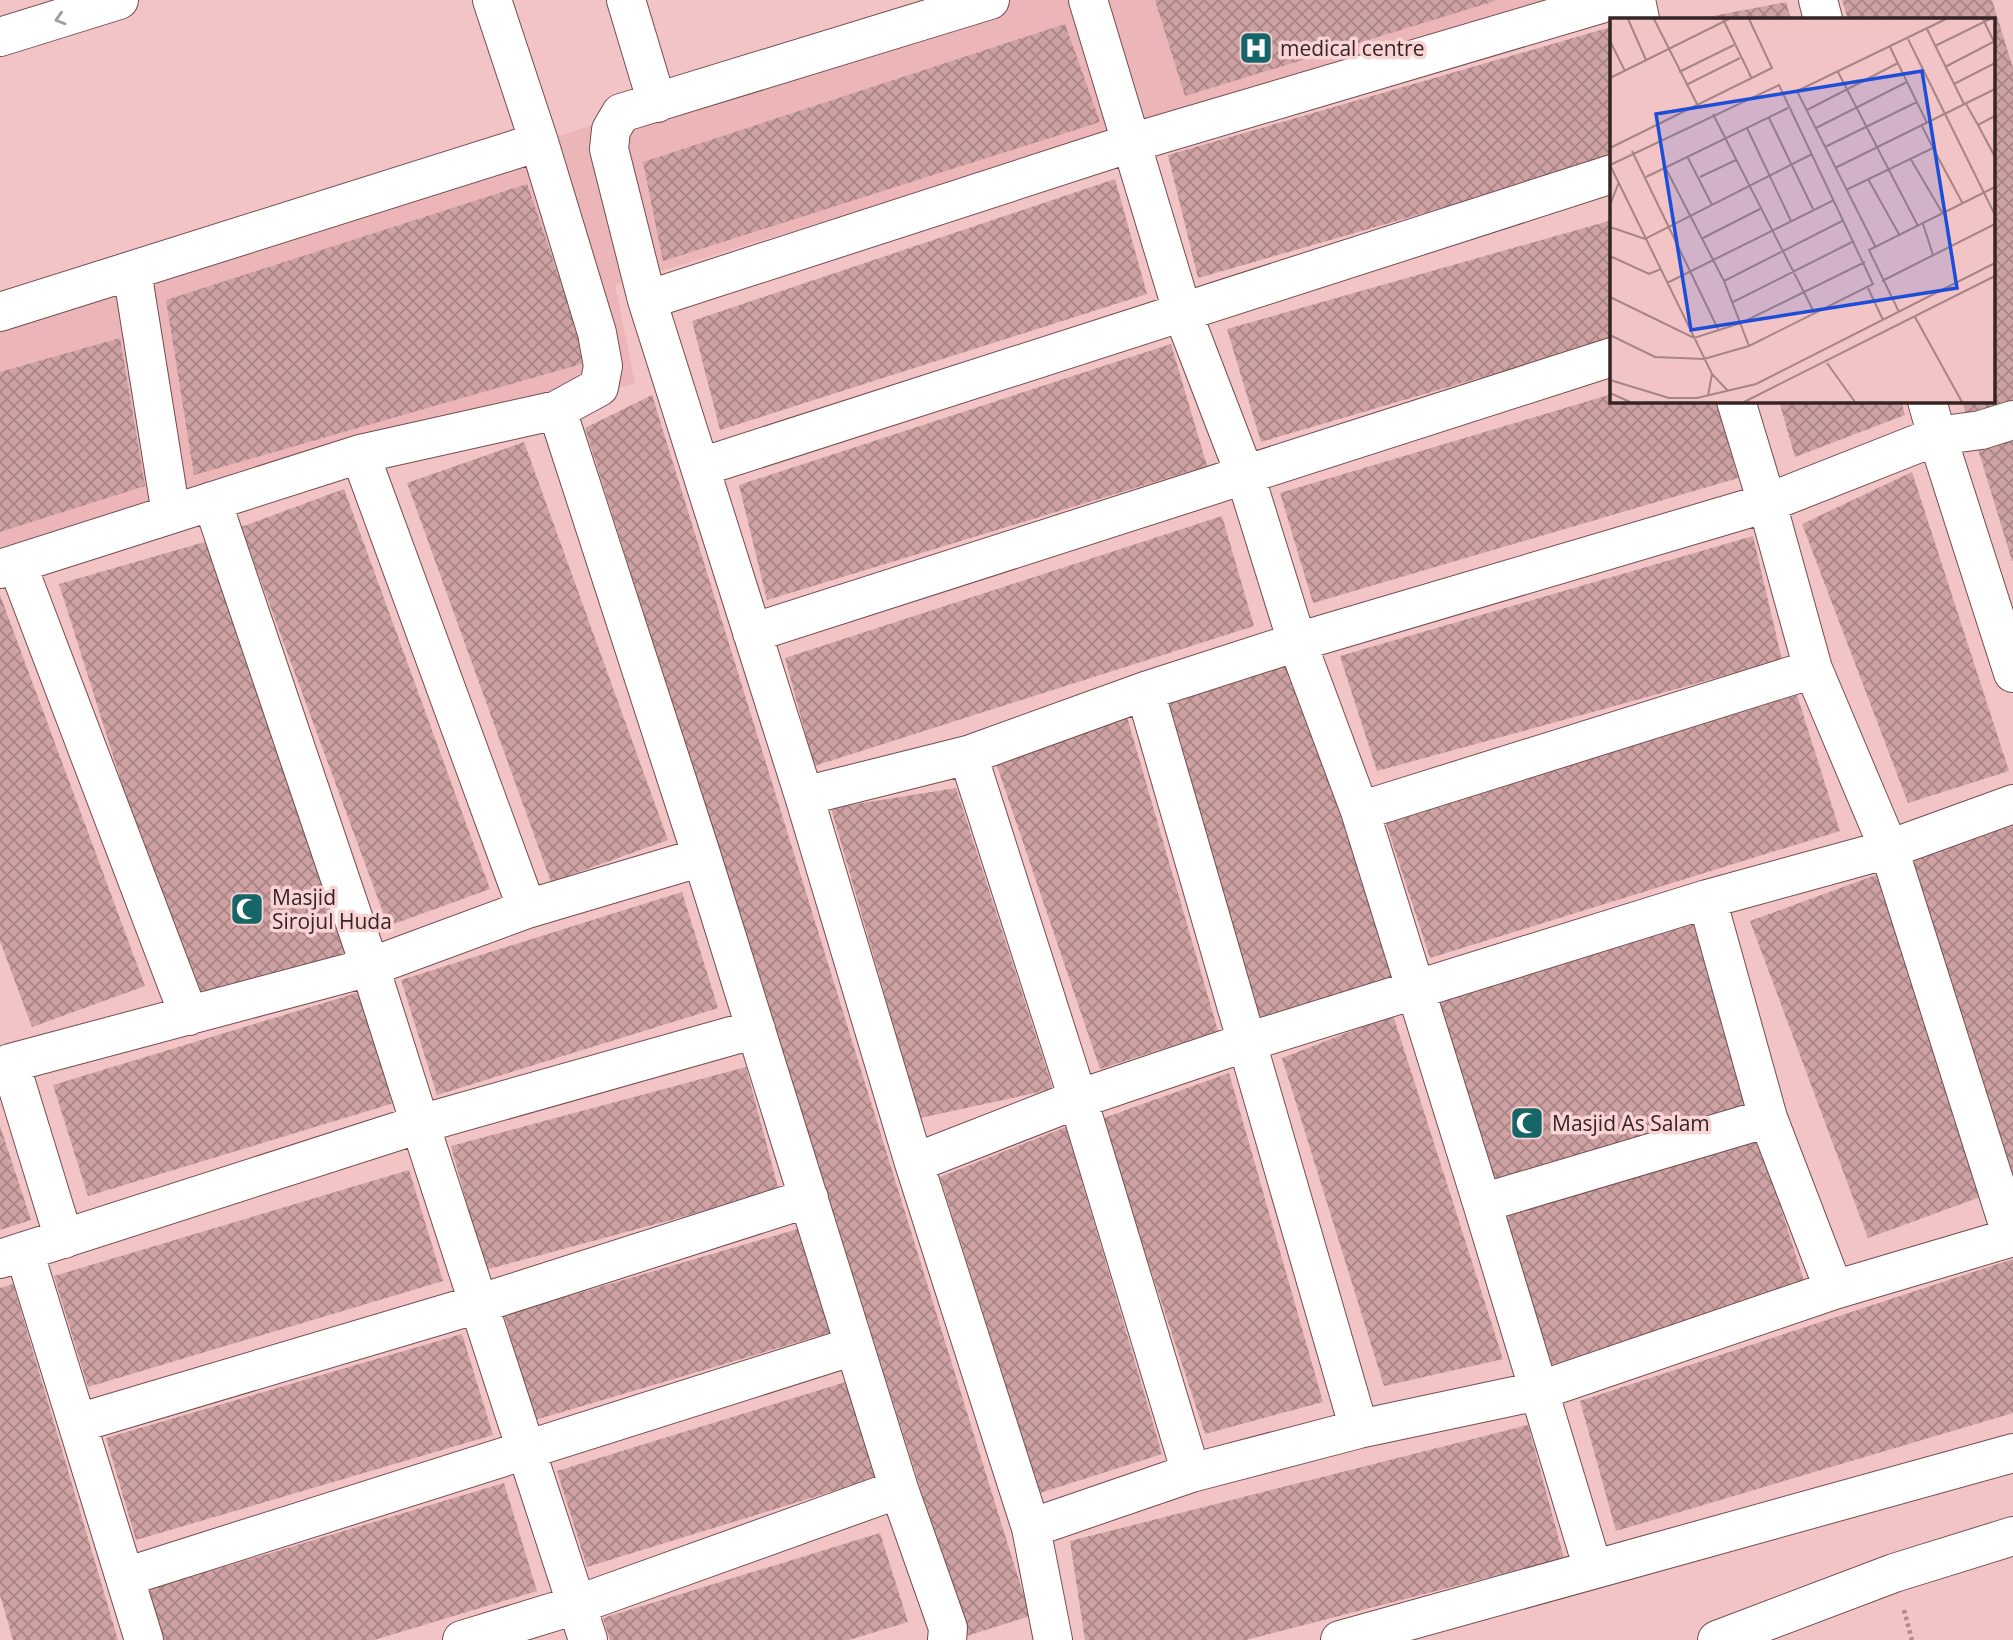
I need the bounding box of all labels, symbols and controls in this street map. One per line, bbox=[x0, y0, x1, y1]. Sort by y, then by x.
one-way arrow bbox=[54, 10, 66, 25]
inset map bbox=[1610, 18, 1996, 402]
hospital icon: medical centre bbox=[1237, 29, 1275, 67]
place label: medical centre bbox=[1280, 34, 1424, 62]
place label: Masjid Sirojul Huda bbox=[272, 883, 392, 935]
mosque icon: Masjid Sirojul Huda bbox=[228, 890, 266, 928]
mosque icon: Masjid As Salam bbox=[1508, 1104, 1546, 1142]
place label: Masjid As Salam bbox=[1552, 1109, 1710, 1137]

